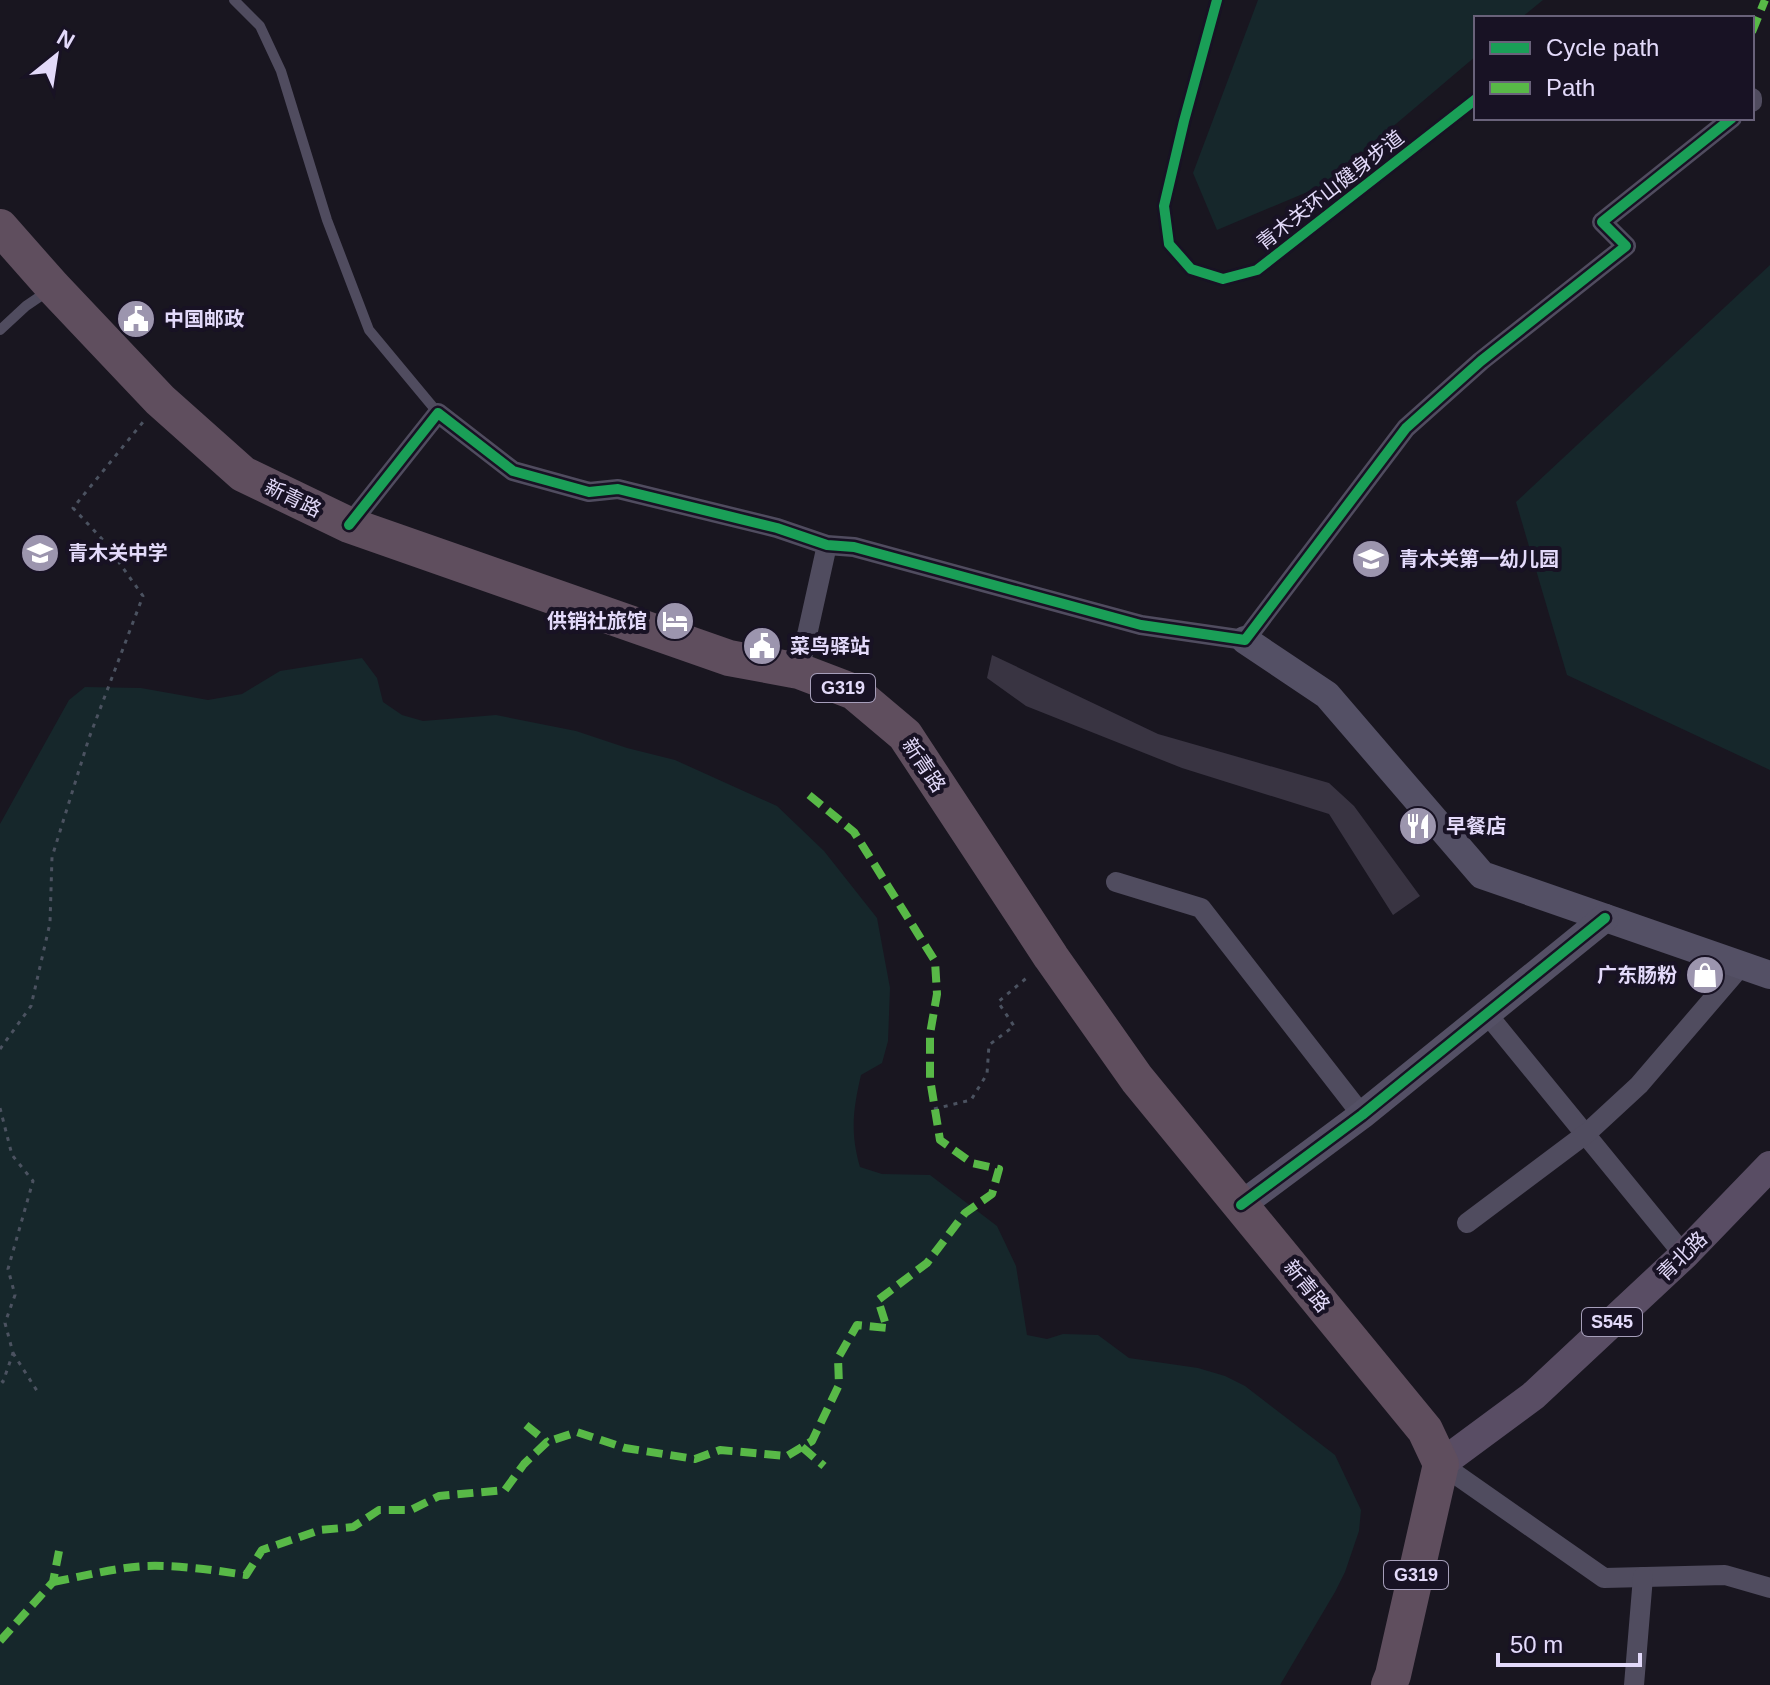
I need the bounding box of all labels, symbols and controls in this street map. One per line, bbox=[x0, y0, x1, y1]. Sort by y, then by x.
north arrow bbox=[16, 16, 96, 96]
legend bbox=[1474, 16, 1754, 120]
text: N bbox=[53, 24, 79, 54]
text: Cycle path bbox=[1546, 34, 1659, 61]
text: Path bbox=[1546, 74, 1595, 101]
street label: 青木关环山健身步道 bbox=[1252, 126, 1408, 254]
public building icon: 中国邮政 bbox=[115, 298, 157, 340]
place label: 中国邮政 bbox=[164, 308, 244, 330]
street label: 新青路 bbox=[261, 475, 325, 521]
school or university icon: 青木关中学 bbox=[19, 532, 61, 574]
school or university icon: 青木关第一幼儿园 bbox=[1350, 538, 1392, 580]
place label: 青木关中学 bbox=[68, 542, 168, 564]
place label: 青木关第一幼儿园 bbox=[1399, 548, 1559, 570]
hotel icon: 供销社旅馆 bbox=[654, 600, 696, 642]
place label: 供销社旅馆 bbox=[547, 610, 647, 632]
public building icon: 菜鸟驿站 bbox=[741, 625, 783, 667]
place label: 菜鸟驿站 bbox=[790, 635, 870, 657]
road number: G319 bbox=[811, 674, 875, 702]
street label: 新青路 bbox=[898, 734, 950, 796]
restaurant icon: 早餐店 bbox=[1397, 805, 1439, 847]
place label: 早餐店 bbox=[1446, 815, 1506, 837]
shop icon: 广东肠粉 bbox=[1684, 954, 1726, 996]
place label: 广东肠粉 bbox=[1597, 964, 1677, 986]
street label: 青北路 bbox=[1653, 1227, 1711, 1285]
street label: 新青路 bbox=[1280, 1256, 1334, 1316]
road number: S545 bbox=[1582, 1308, 1642, 1336]
road number: G319 bbox=[1384, 1561, 1448, 1589]
scale bar bbox=[1498, 1617, 1640, 1667]
text: 50 m bbox=[1510, 1631, 1563, 1658]

